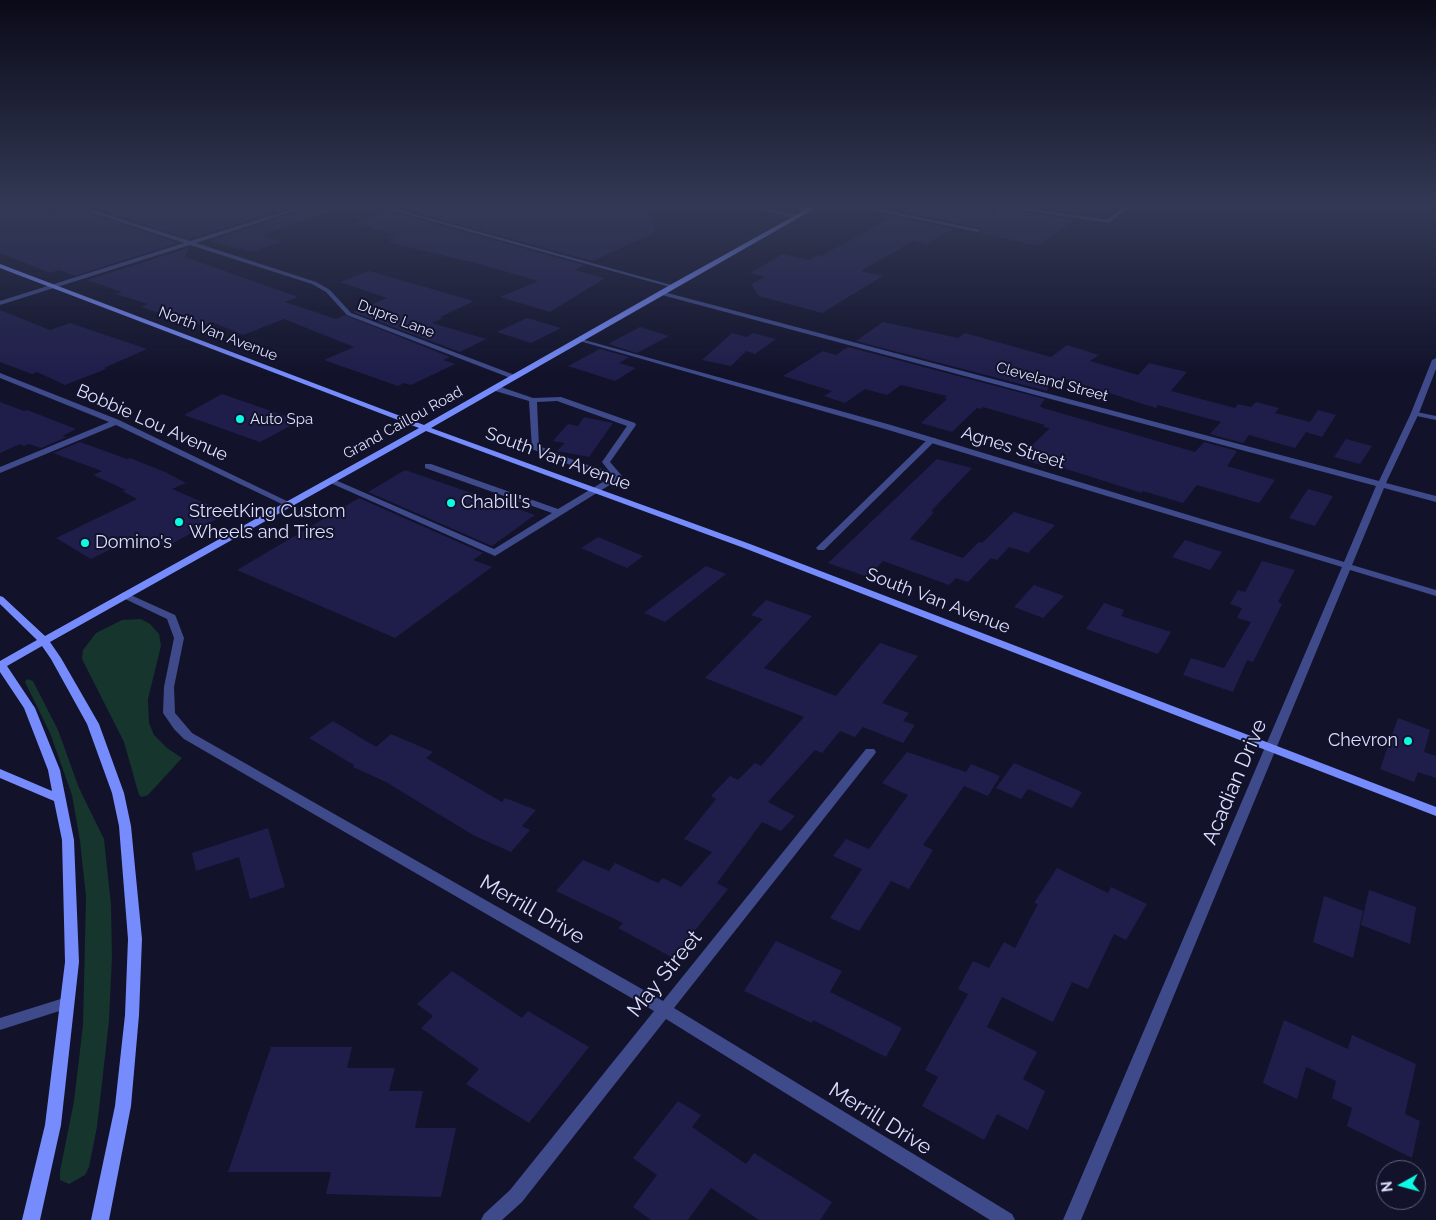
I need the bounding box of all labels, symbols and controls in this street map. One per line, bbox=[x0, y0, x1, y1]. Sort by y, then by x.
street label: Dupre Lane bbox=[355, 296, 437, 342]
street label: North Van Avenue bbox=[156, 303, 280, 365]
street label: Cleveland Street bbox=[994, 358, 1110, 406]
street label: Bobbie Lou Avenue bbox=[73, 380, 231, 466]
street label: Grand Caillou Road bbox=[340, 383, 466, 463]
place label: Auto Spa bbox=[250, 410, 313, 428]
marker: Auto Spa bbox=[234, 413, 246, 425]
street label: Agnes Street bbox=[959, 422, 1067, 474]
street label: South Van Avenue bbox=[483, 423, 633, 495]
place label: Chabill's bbox=[461, 492, 530, 514]
marker: Chabill's bbox=[445, 497, 457, 509]
place label: StreetKing Custom Wheels and Tires bbox=[189, 501, 345, 544]
marker: StreetKing Custom Wheels and Tires bbox=[173, 516, 185, 528]
place label: Domino's bbox=[95, 532, 172, 554]
marker: Domino's bbox=[79, 537, 91, 549]
street label: South Van Avenue bbox=[863, 564, 1013, 638]
street label: Acadian Drive bbox=[1197, 716, 1273, 848]
place label: Chevron bbox=[1328, 730, 1398, 752]
marker: Chevron bbox=[1402, 735, 1414, 747]
street label: Merrill Drive bbox=[475, 870, 589, 950]
street label: May Street bbox=[622, 926, 708, 1022]
street label: Merrill Drive bbox=[824, 1077, 936, 1161]
north arrow bbox=[1376, 1160, 1426, 1210]
text: N bbox=[1379, 1180, 1396, 1193]

